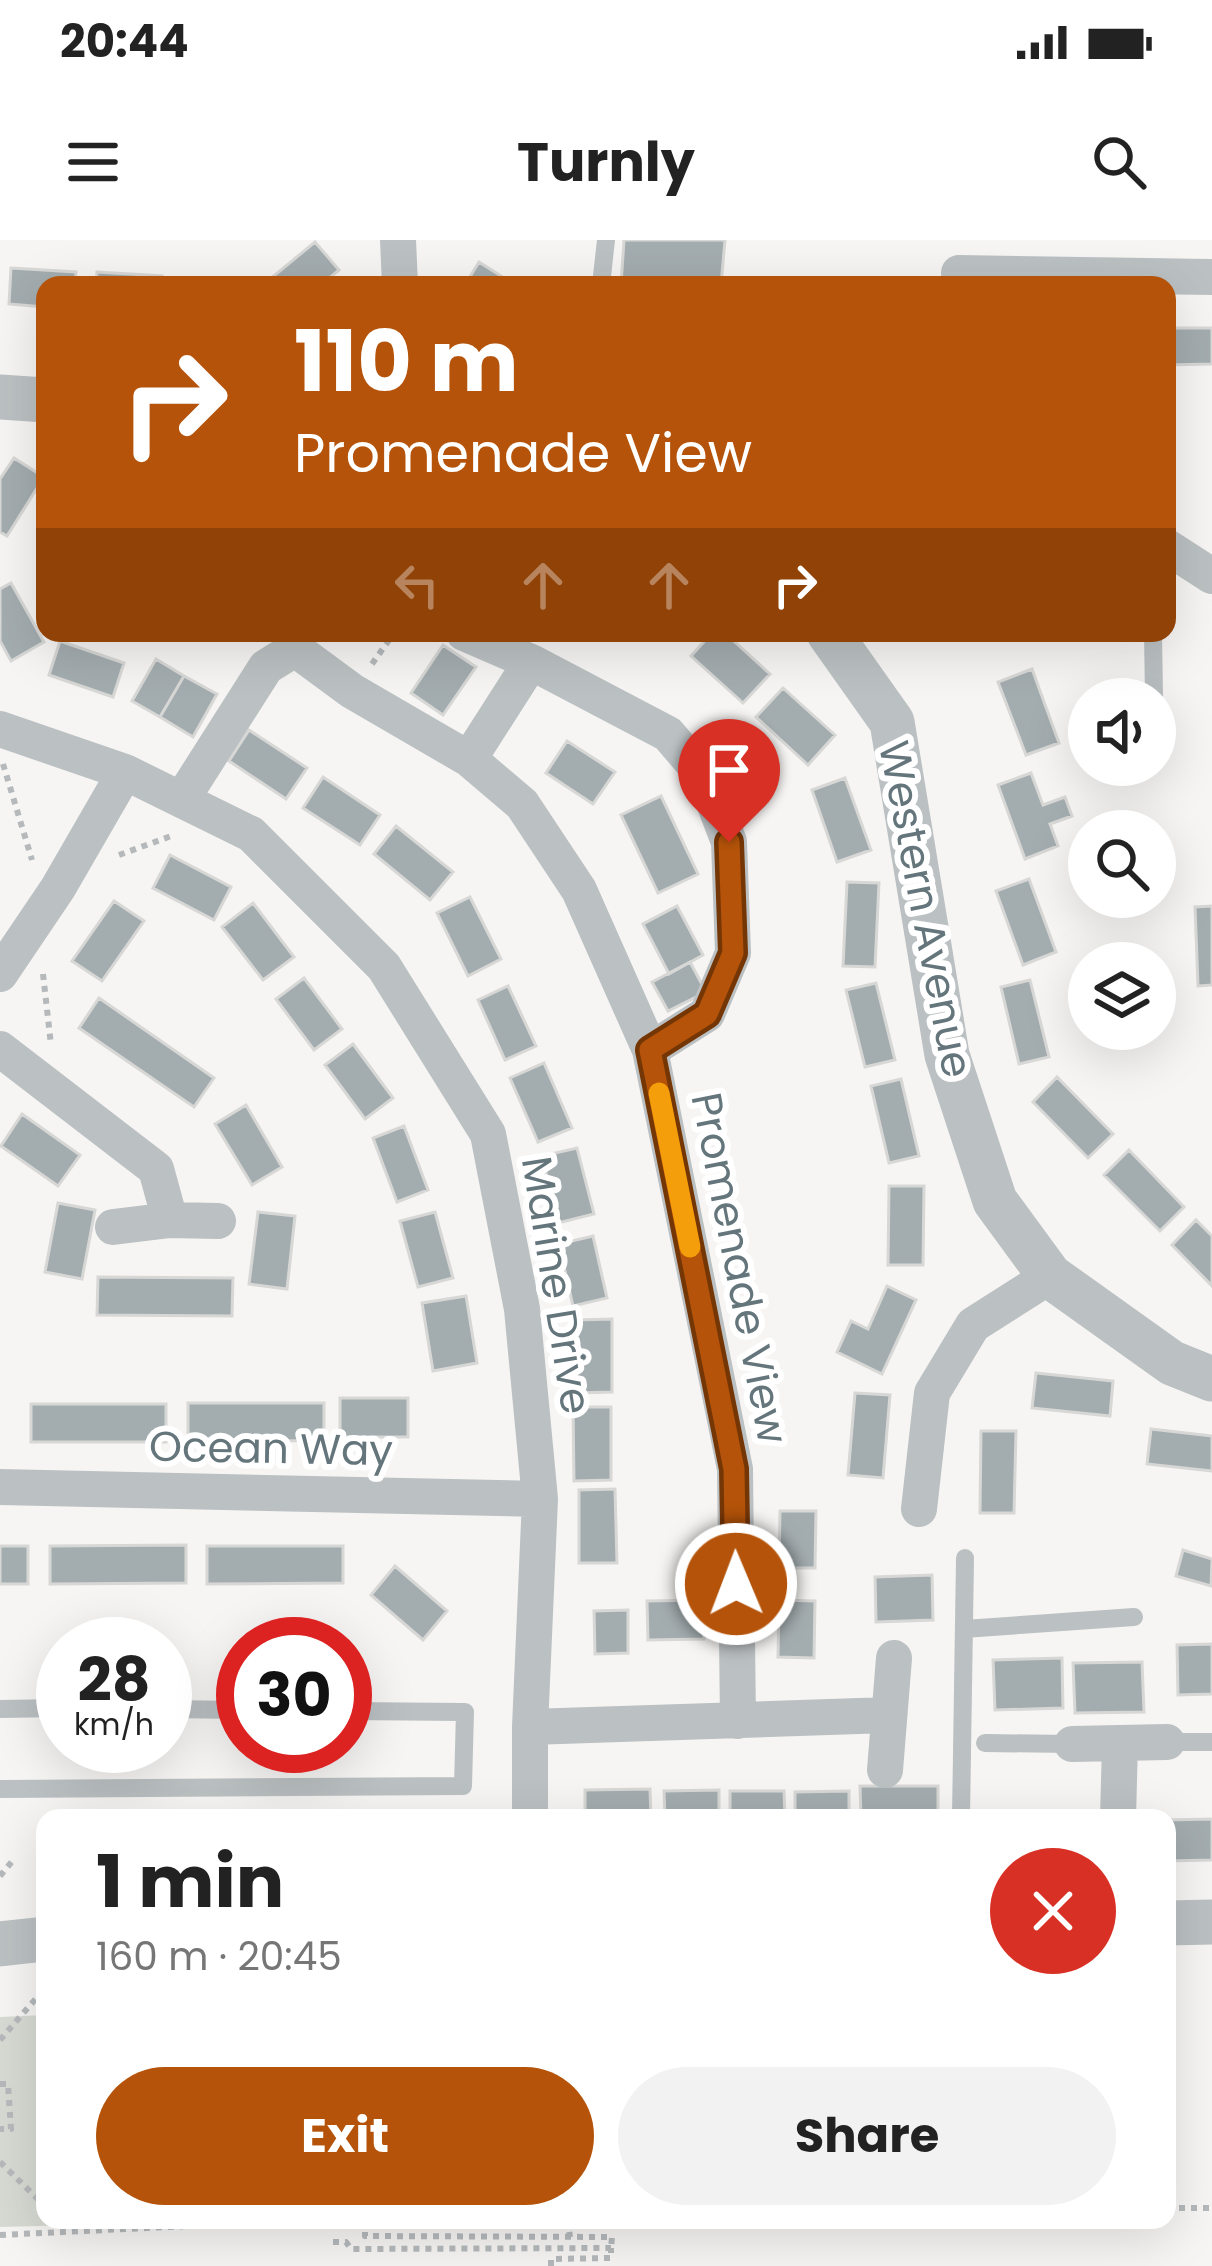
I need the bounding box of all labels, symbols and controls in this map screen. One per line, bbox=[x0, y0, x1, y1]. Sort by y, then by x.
text: 20:44 bbox=[60, 10, 189, 73]
text: Turnly bbox=[517, 124, 695, 200]
icon: menu bbox=[60, 129, 126, 195]
icon: search bbox=[1086, 129, 1152, 195]
text: 110 m bbox=[294, 303, 519, 420]
icon: right bbox=[96, 324, 252, 480]
text: Promenade View bbox=[294, 415, 752, 491]
icon: left bbox=[384, 552, 450, 618]
icon: ahead bbox=[510, 552, 576, 618]
icon: ahead bbox=[636, 552, 702, 618]
icon: right bbox=[762, 552, 828, 618]
map controls bbox=[1068, 678, 1176, 1050]
button: sound bbox=[1068, 678, 1176, 786]
pin bbox=[678, 719, 780, 842]
street label: Western Avenue bbox=[864, 736, 987, 1082]
icon: arrive bbox=[696, 737, 762, 803]
button: search bbox=[1068, 810, 1176, 918]
button: layers bbox=[1068, 942, 1176, 1050]
street label: Promenade View bbox=[677, 1088, 802, 1449]
street label: Marine Drive bbox=[507, 1152, 606, 1418]
street label: Ocean Way bbox=[148, 1417, 394, 1480]
position arrow bbox=[673, 1521, 799, 1647]
speed limit sign: 30 bbox=[216, 1617, 372, 1773]
text: 28 bbox=[77, 1638, 151, 1722]
text: km/h bbox=[74, 1703, 154, 1746]
text: 1 min bbox=[96, 1831, 284, 1932]
button: close bbox=[990, 1848, 1116, 1974]
text: 160 m · 20:45 bbox=[96, 1929, 342, 1984]
button: Exit bbox=[96, 2067, 594, 2205]
button: Share bbox=[618, 2067, 1116, 2205]

